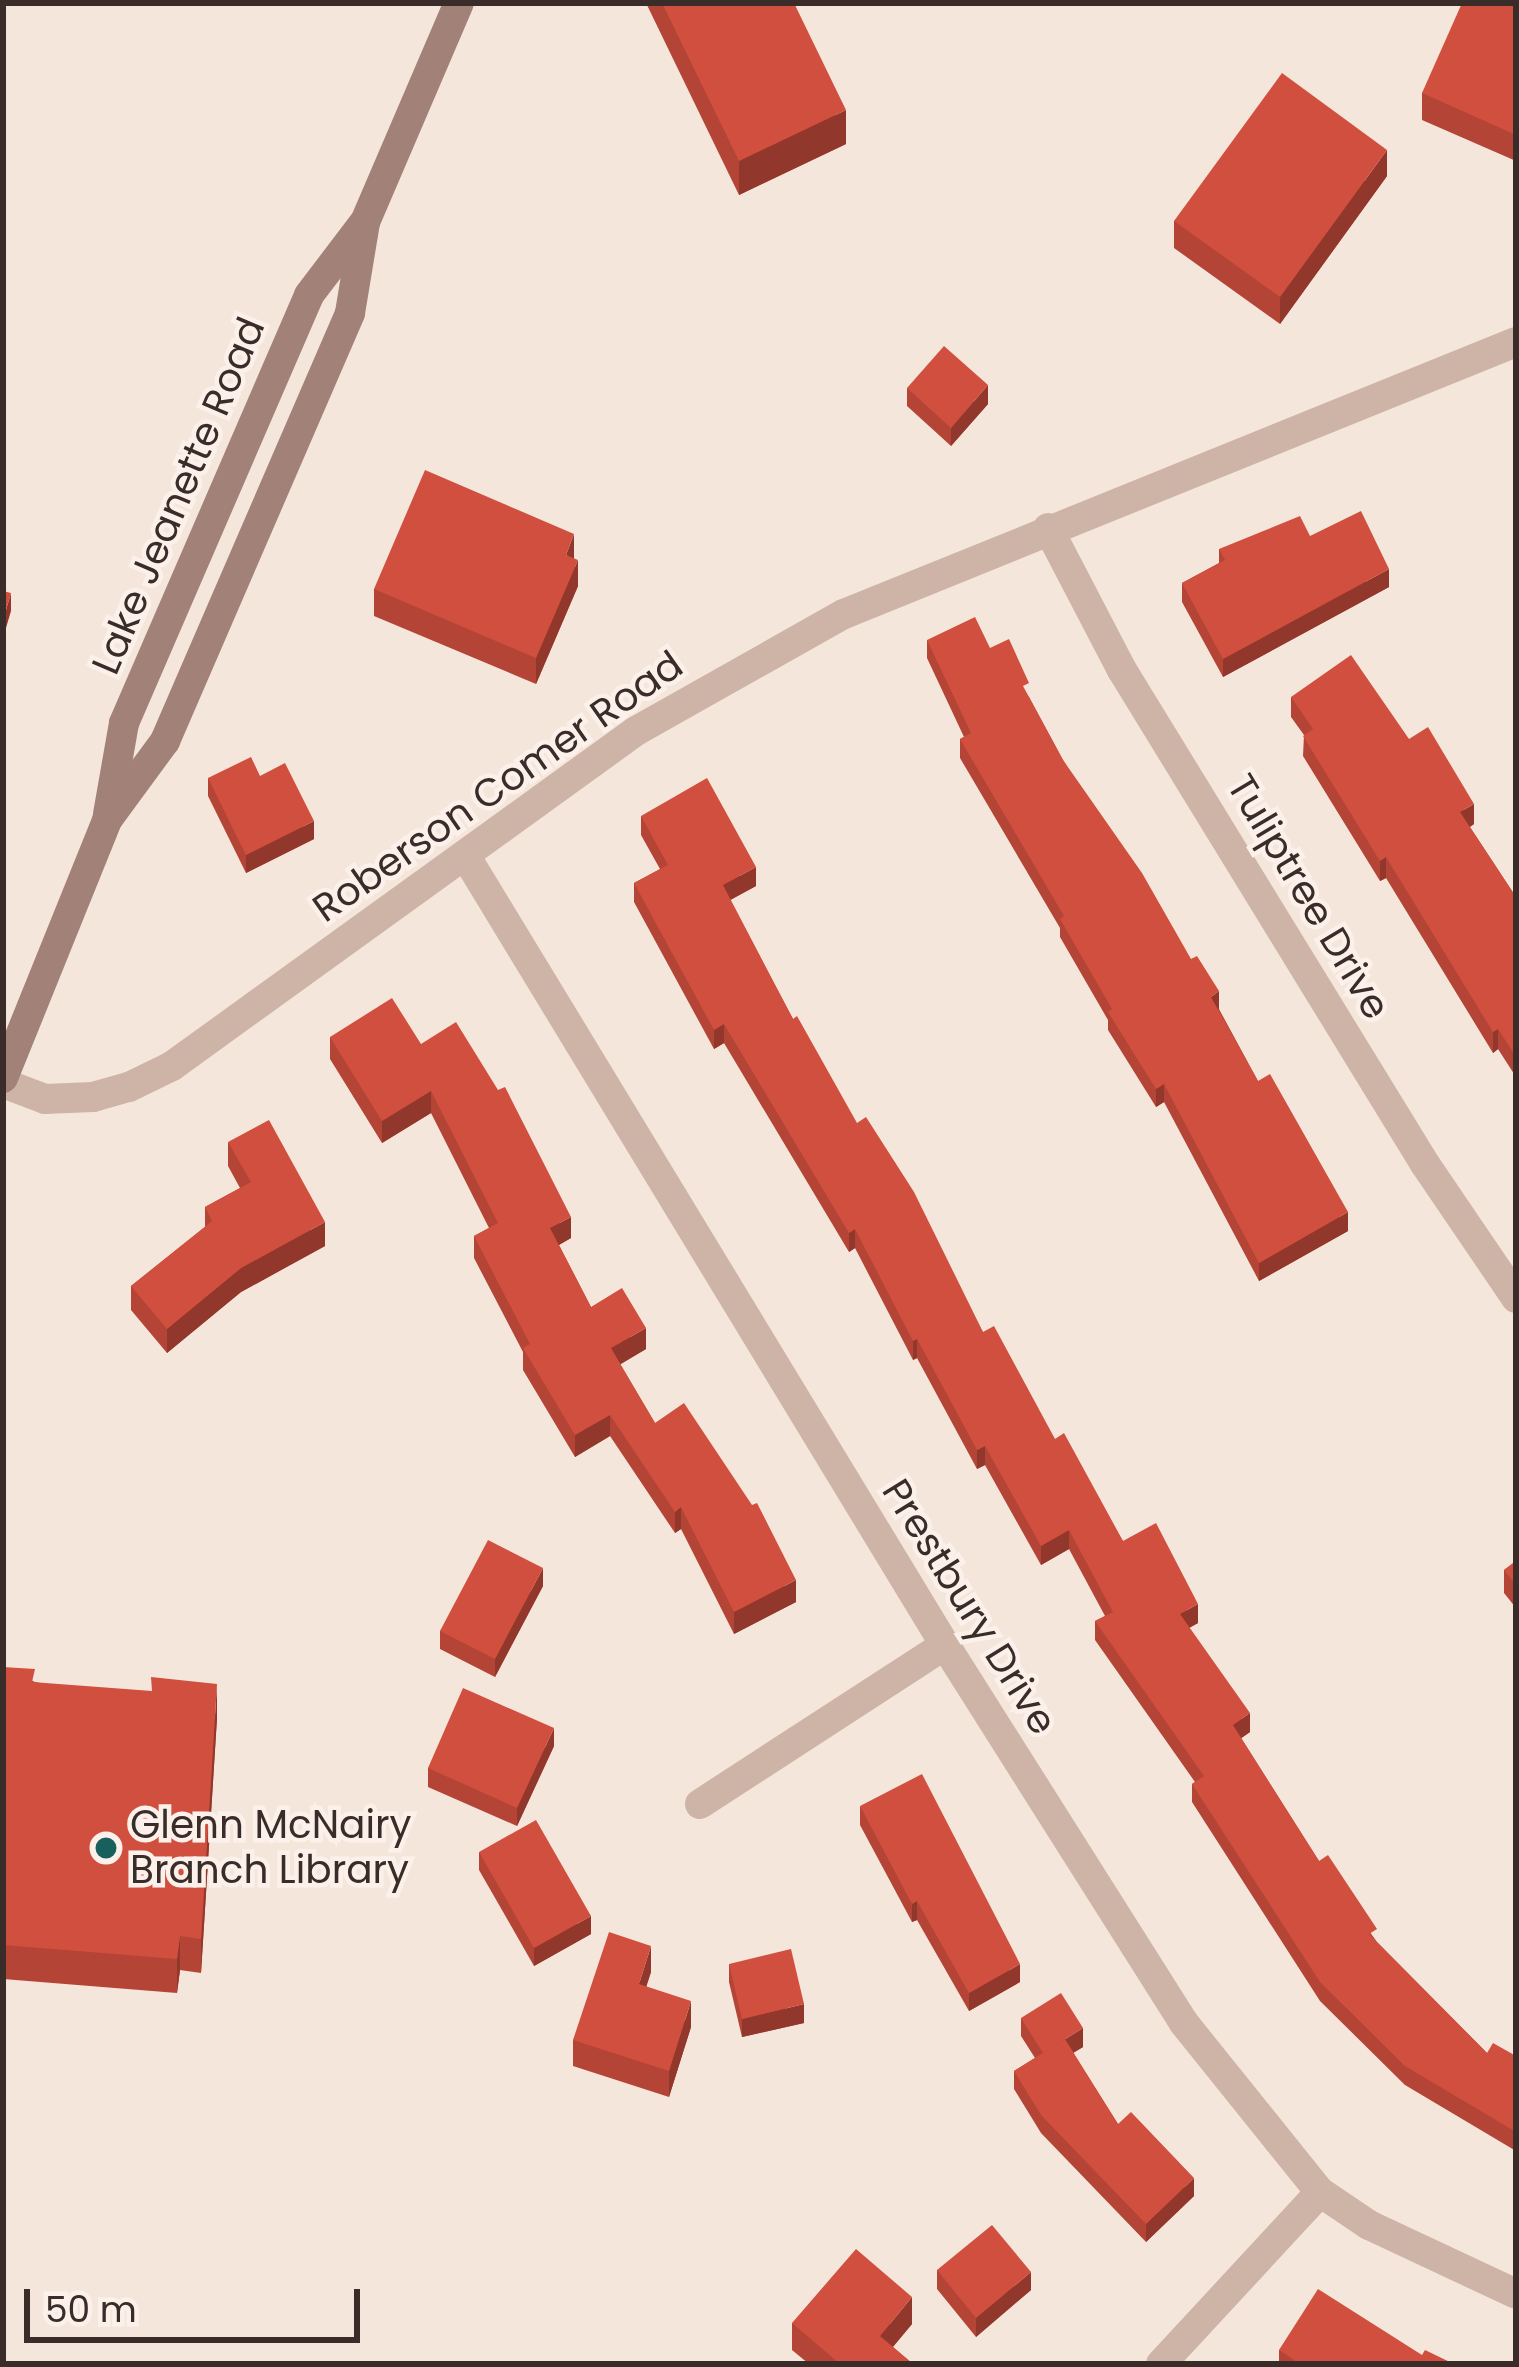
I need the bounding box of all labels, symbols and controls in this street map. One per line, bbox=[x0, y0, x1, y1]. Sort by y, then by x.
street label: Lake Jeanette Road bbox=[83, 311, 275, 681]
street label: Roberson Comer Road bbox=[304, 642, 692, 932]
street label: Tuliptree Drive bbox=[1217, 766, 1399, 1028]
street label: Prestbury Drive bbox=[872, 1471, 1066, 1743]
place label: Glenn McNairy Branch Library bbox=[130, 1803, 412, 1894]
marker: Glenn McNairy Branch Library bbox=[93, 1835, 119, 1861]
scale bar bbox=[30, 2265, 366, 2339]
text: 50 m bbox=[45, 2284, 137, 2335]

